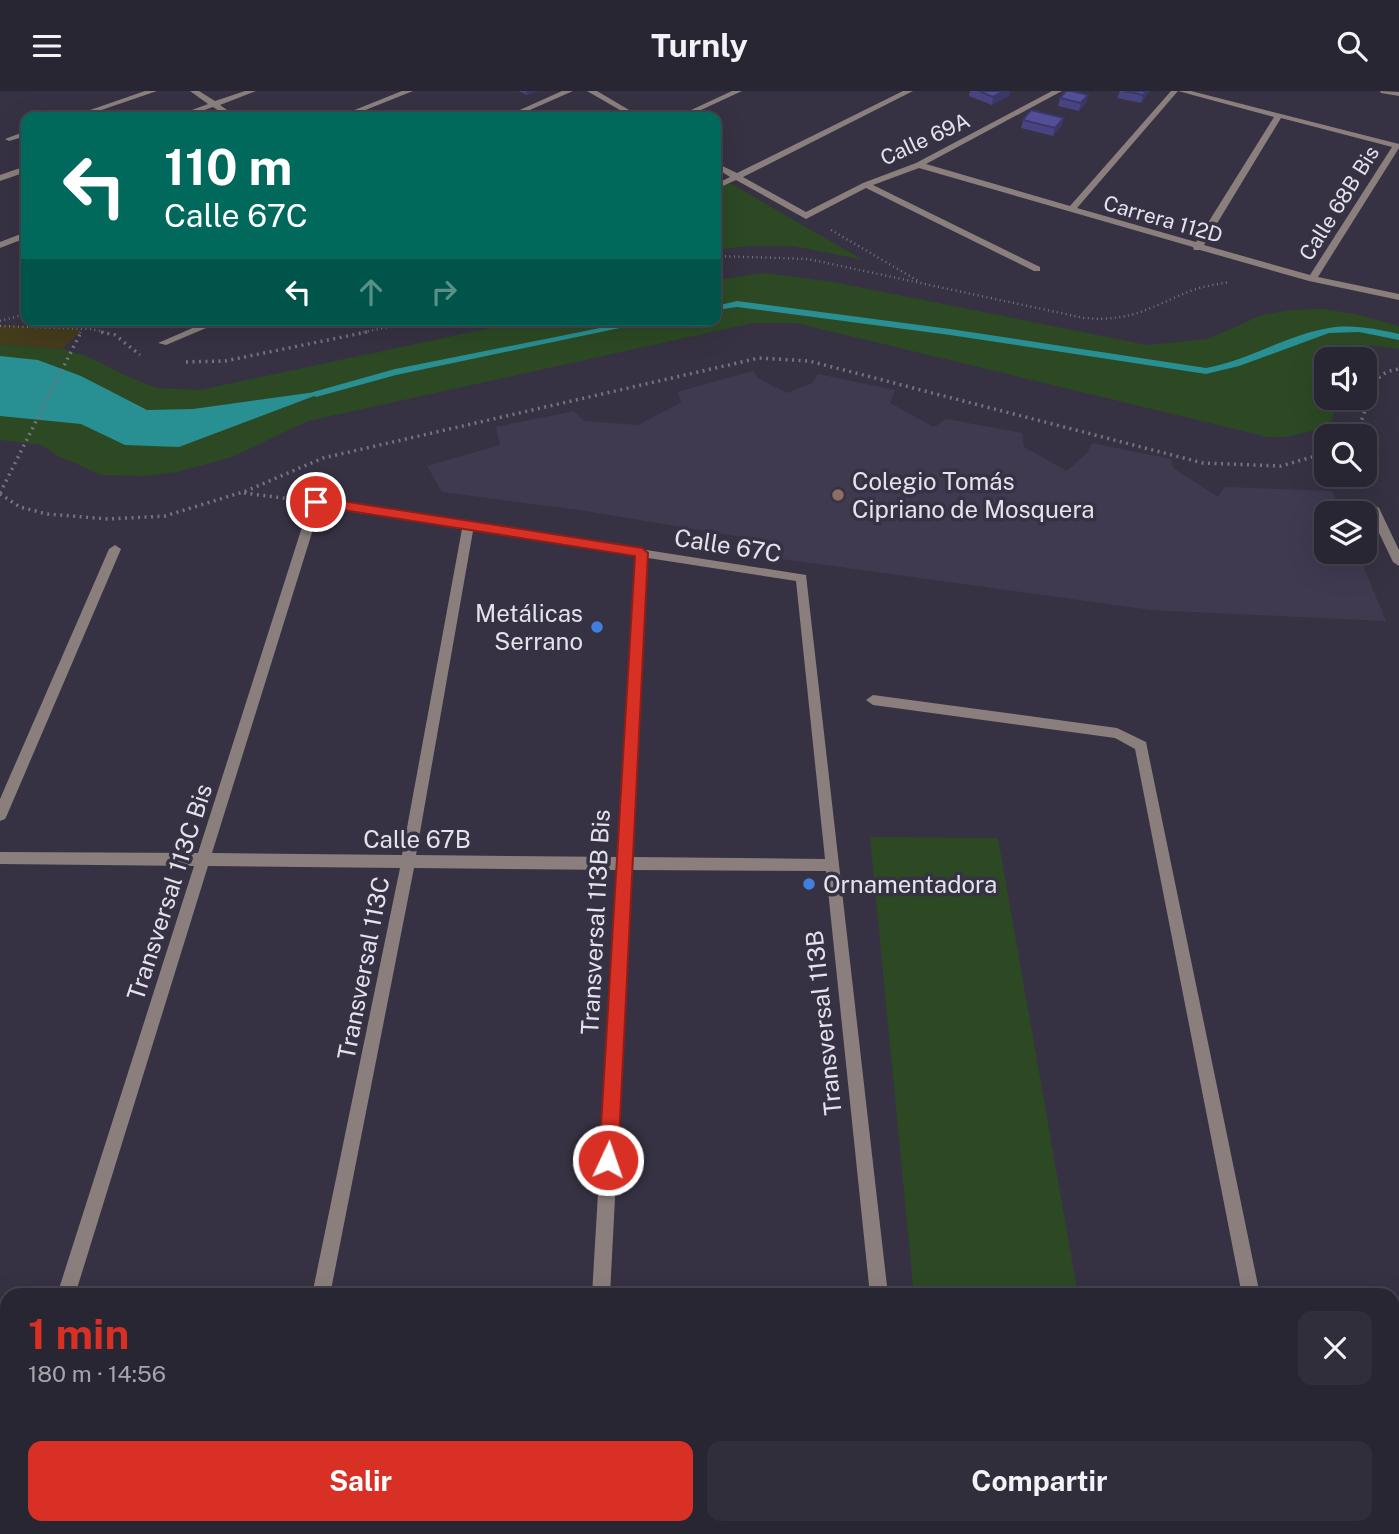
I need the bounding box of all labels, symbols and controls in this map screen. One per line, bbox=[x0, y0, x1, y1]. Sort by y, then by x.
icon: menu bbox=[28, 27, 66, 65]
text: Turnly bbox=[651, 27, 748, 64]
icon: search bbox=[1333, 27, 1371, 65]
street label: Calle 69A bbox=[876, 107, 974, 171]
text: 110 m bbox=[164, 138, 292, 196]
icon: left bbox=[49, 140, 140, 231]
street label: Calle 68B Bis bbox=[1294, 141, 1384, 265]
street label: Carrera 112D bbox=[1101, 190, 1225, 248]
text: Calle 67C bbox=[164, 197, 308, 234]
icon: left bbox=[279, 273, 317, 311]
icon: ahead bbox=[352, 273, 390, 311]
icon: right bbox=[425, 273, 463, 311]
map controls bbox=[1314, 347, 1377, 564]
button: sound bbox=[1314, 347, 1377, 410]
button: search bbox=[1314, 424, 1377, 487]
place label: Colegio Tomás Cipriano de Mosquera bbox=[852, 467, 1095, 523]
pin bbox=[286, 472, 346, 532]
icon: arrive bbox=[297, 483, 335, 521]
marker: Colegio Tomás Cipriano de Mosquera bbox=[830, 487, 846, 503]
button: layers bbox=[1314, 501, 1377, 564]
street label: Calle 67C bbox=[673, 523, 783, 567]
place label: Metálicas Serrano bbox=[475, 599, 583, 655]
marker: Metálicas Serrano bbox=[589, 619, 605, 635]
street label: Transversal 113C Bis bbox=[121, 780, 217, 1004]
street label: Transversal 113B Bis bbox=[575, 809, 615, 1035]
street label: Calle 67B bbox=[363, 825, 471, 853]
place label: Ornamentadora bbox=[823, 870, 997, 898]
street label: Transversal 113C bbox=[332, 874, 394, 1062]
marker: Ornamentadora bbox=[801, 876, 817, 892]
street label: Transversal 113B bbox=[799, 929, 847, 1117]
position arrow bbox=[571, 1123, 645, 1197]
text: 1 min bbox=[28, 1309, 129, 1358]
button: close bbox=[1298, 1311, 1372, 1385]
text: 180 m · 14:56 bbox=[28, 1360, 166, 1387]
button: Salir bbox=[28, 1441, 693, 1521]
button: Compartir bbox=[707, 1441, 1372, 1521]

